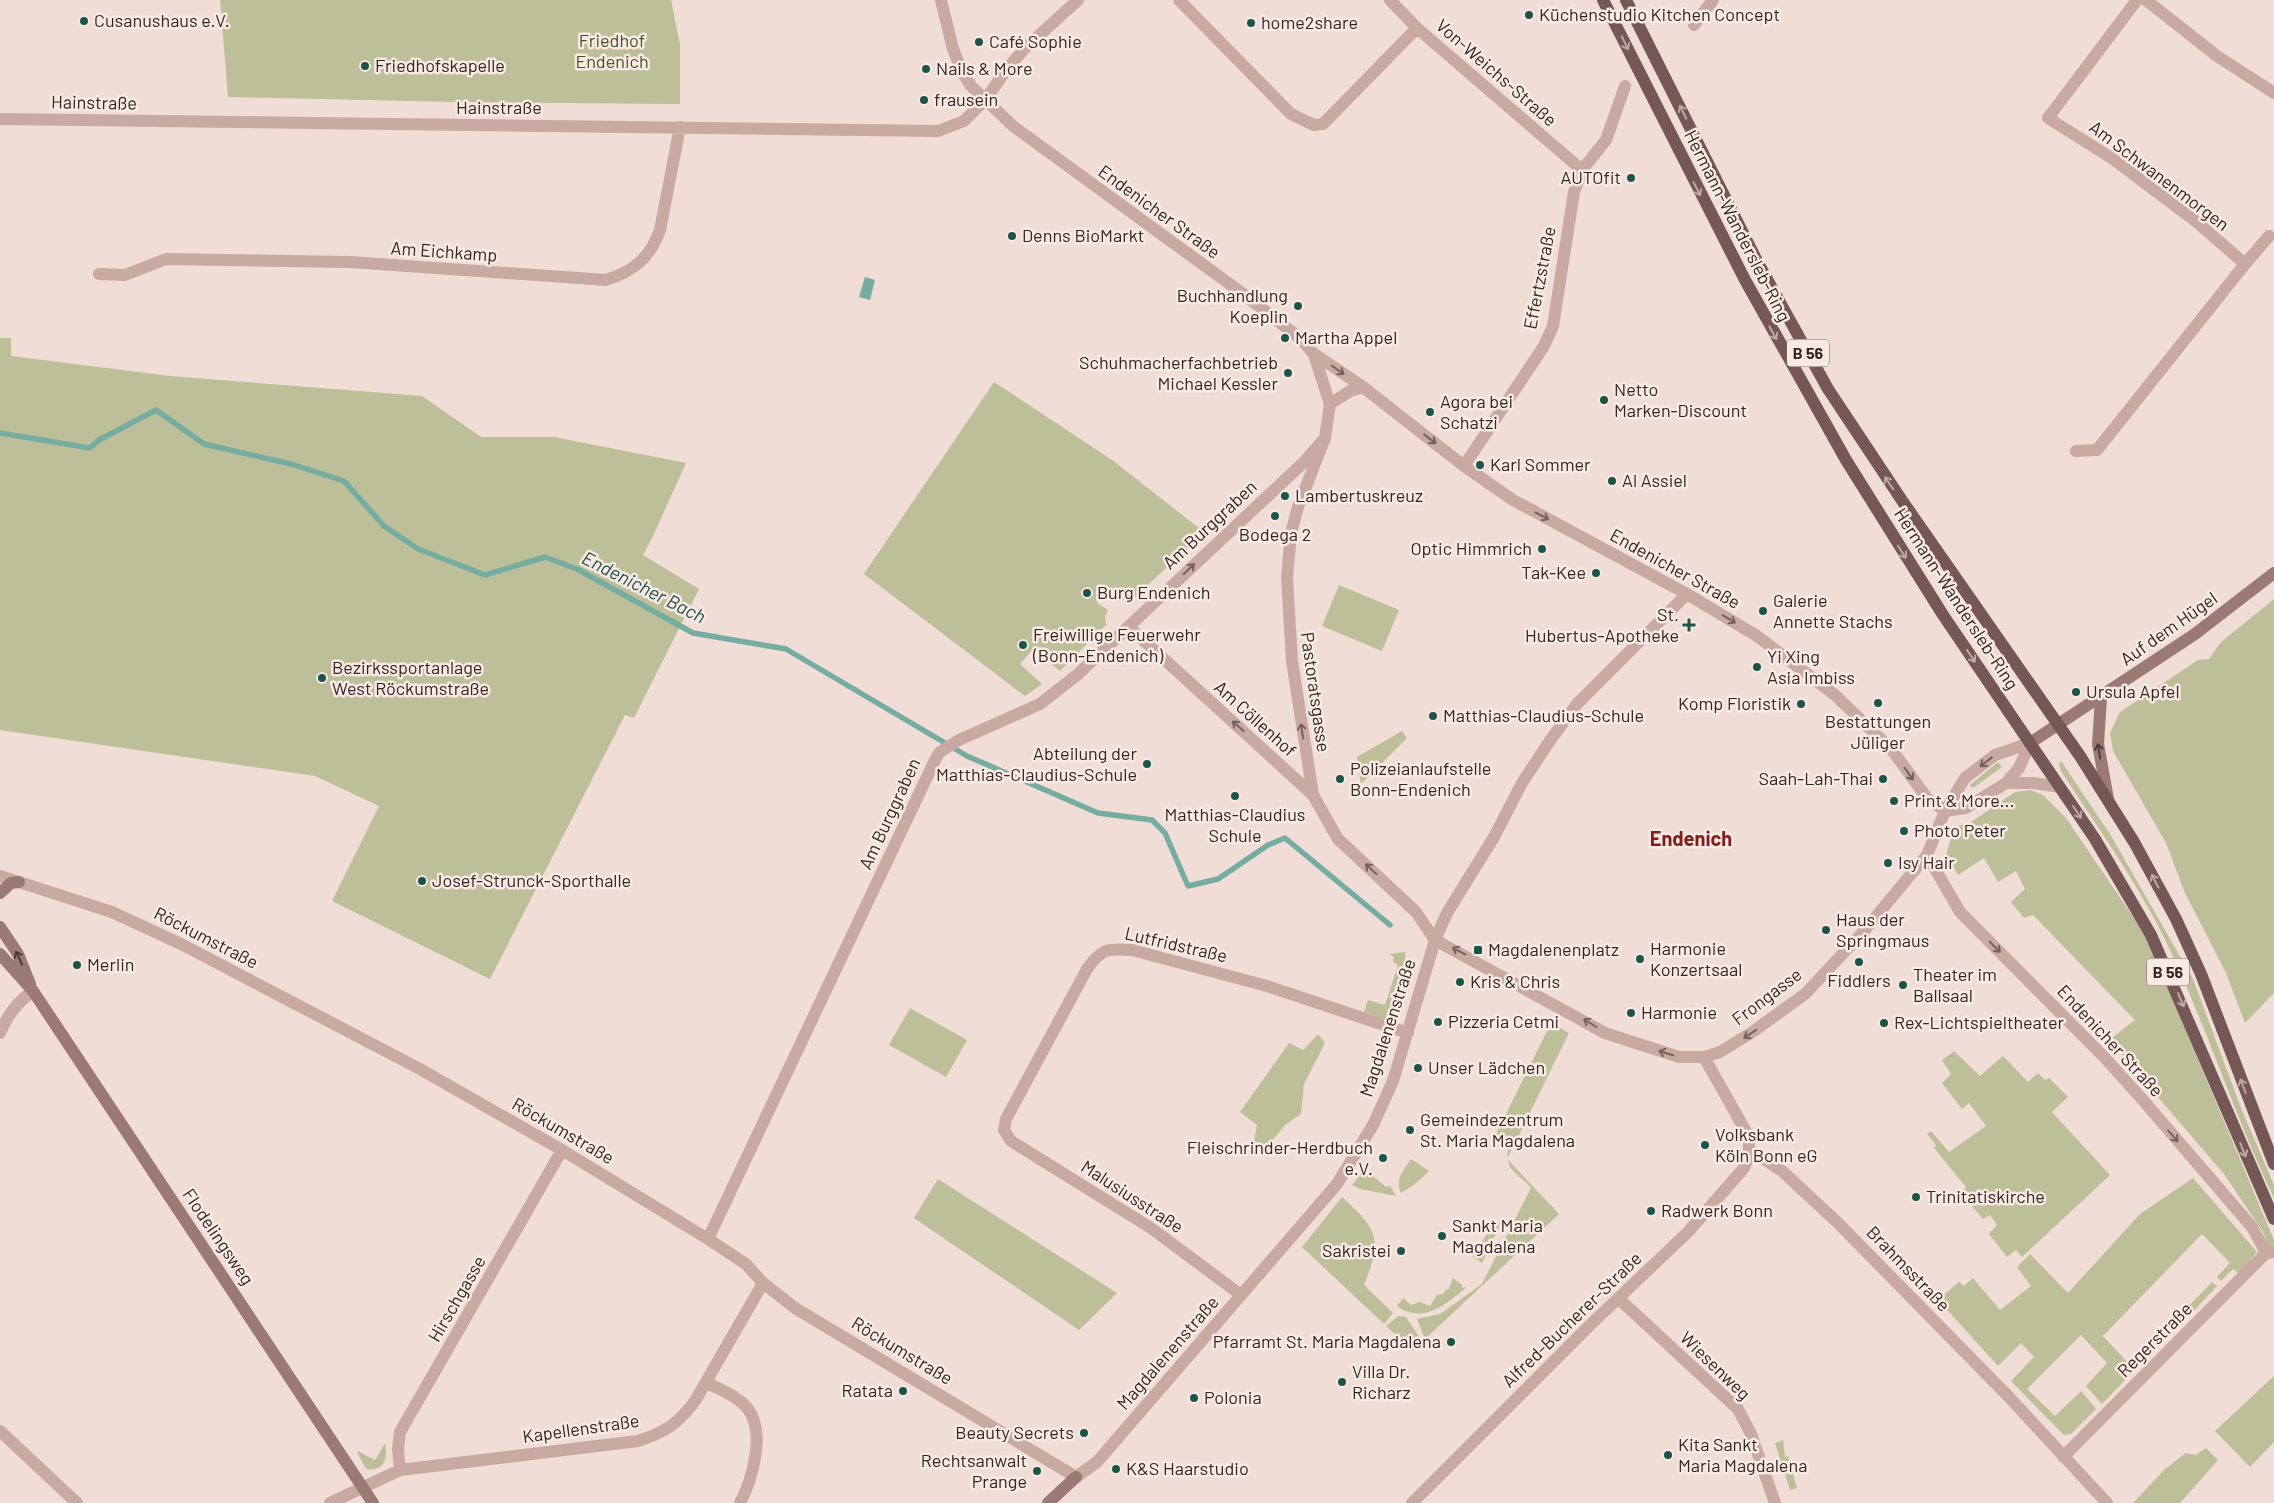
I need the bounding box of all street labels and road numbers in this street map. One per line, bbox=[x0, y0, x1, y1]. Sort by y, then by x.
street label: Von-Weichs-Straße bbox=[1432, 14, 1561, 131]
street label: Hainstraße bbox=[51, 90, 137, 114]
street label: Hainstraße bbox=[456, 96, 542, 118]
street label: Am Schwanenmorgen bbox=[2085, 115, 2234, 235]
street label: Hermann-Wandersleb-Ring bbox=[1680, 126, 1796, 325]
street label: Endenicher Straße bbox=[1094, 160, 1225, 263]
street label: Effertzstraße bbox=[1518, 224, 1560, 331]
street label: Am Eichkamp bbox=[390, 236, 498, 266]
road number: B 56 bbox=[1787, 339, 1829, 366]
street label: Am Burggraben bbox=[1158, 475, 1261, 573]
street label: Hermann-Wandersleb-Ring bbox=[1890, 504, 2024, 693]
street label: Endenicher Straße bbox=[1607, 523, 1744, 613]
street label: Auf dem Hügel bbox=[2116, 587, 2221, 670]
street label: Pastoratsgasse bbox=[1297, 630, 1335, 753]
street label: Am Cöllenhof bbox=[1210, 676, 1301, 761]
street label: Am Burggraben bbox=[854, 754, 925, 873]
street label: Röckumstraße bbox=[151, 901, 262, 973]
street label: Lutfridstraße bbox=[1123, 922, 1230, 966]
street label: Magdalenenstraße bbox=[1354, 956, 1420, 1099]
road number: B 56 bbox=[2147, 959, 2189, 986]
street label: Frongasse bbox=[1727, 963, 1806, 1029]
street label: Endenicher Straße bbox=[2053, 980, 2168, 1101]
street label: Röckumstraße bbox=[509, 1092, 618, 1168]
street label: Malusiusstraße bbox=[1077, 1155, 1188, 1237]
street label: Flodelingsweg bbox=[179, 1184, 259, 1289]
street label: Brahmsstraße bbox=[1862, 1221, 1955, 1316]
street label: Alfred-Bucherer-Straße bbox=[1497, 1247, 1646, 1392]
street label: Hirschgasse bbox=[423, 1251, 490, 1346]
street label: Magdalenenstraße bbox=[1112, 1291, 1223, 1414]
street label: Regerstraße bbox=[2112, 1297, 2196, 1381]
street label: Röckumstraße bbox=[848, 1311, 957, 1389]
street label: Wiesenweg bbox=[1676, 1326, 1756, 1404]
street label: Kapellenstraße bbox=[521, 1409, 641, 1447]

